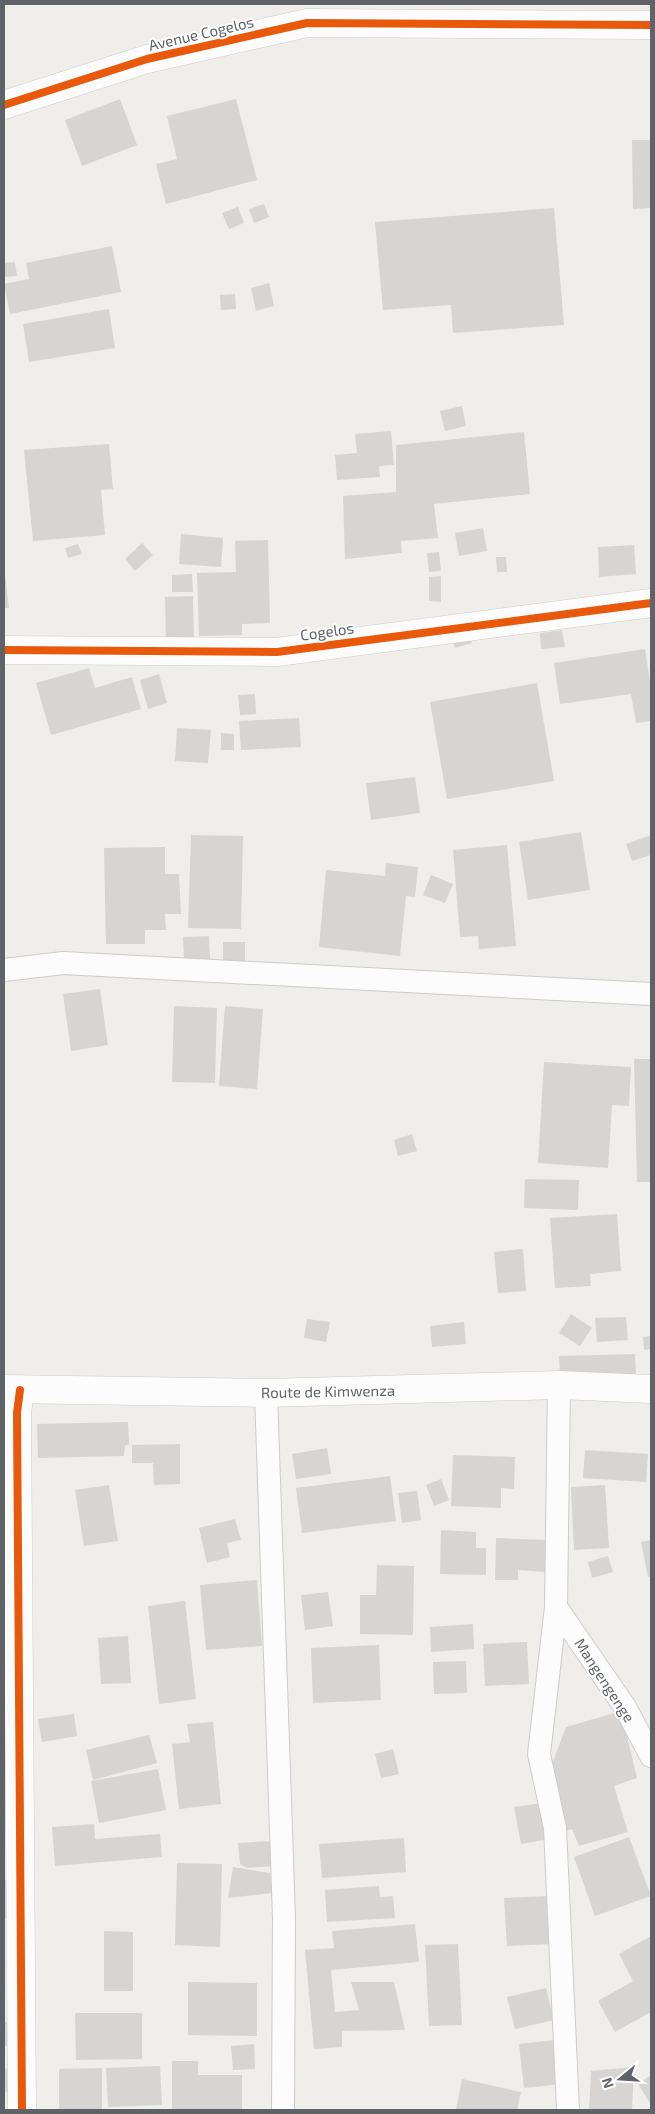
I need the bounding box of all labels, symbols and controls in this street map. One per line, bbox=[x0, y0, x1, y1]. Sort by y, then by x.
street label: Avenue Cogelos bbox=[147, 12, 255, 54]
street label: Cogelos bbox=[299, 618, 355, 644]
street label: Route de Kimwenza bbox=[261, 1381, 395, 1401]
street label: Mangengenge bbox=[571, 1635, 639, 1725]
north arrow bbox=[595, 2054, 645, 2104]
text: N bbox=[598, 2076, 617, 2091]

